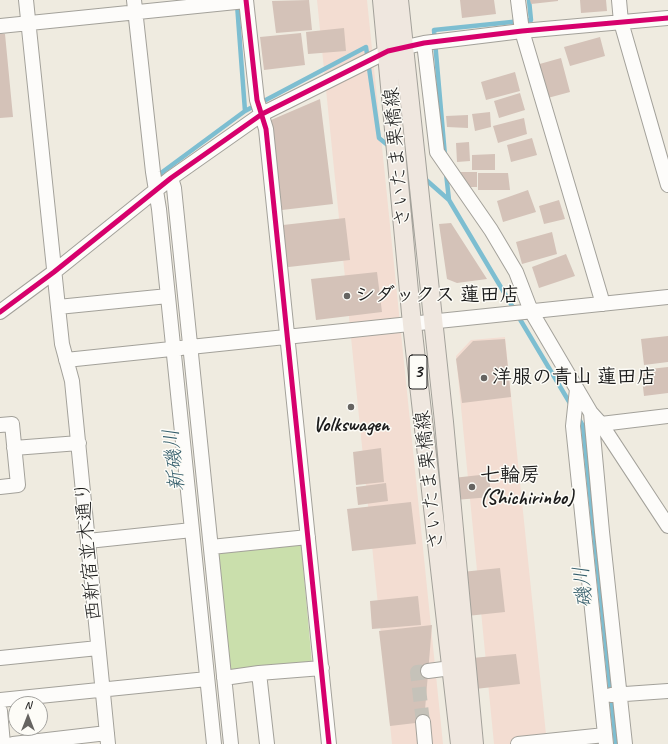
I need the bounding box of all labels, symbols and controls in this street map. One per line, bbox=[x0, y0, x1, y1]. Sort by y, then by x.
street label: さいたま栗橋線 bbox=[380, 86, 416, 228]
place label: シダックス 蓮田店 bbox=[355, 284, 520, 308]
marker: シダックス 蓮田店 bbox=[342, 291, 352, 301]
road number: 3 bbox=[409, 355, 427, 389]
place label: 洋服の青山 蓮田店 bbox=[492, 366, 657, 390]
marker: 洋服の青山 蓮田店 bbox=[479, 373, 489, 383]
marker: Volkswagen bbox=[346, 402, 356, 412]
street label: さいたま栗橋線 bbox=[411, 409, 449, 551]
place label: Volkswagen bbox=[313, 414, 389, 438]
water label: 新磯川 bbox=[159, 427, 191, 493]
place label: 七輪房 (Shichirinbo) bbox=[480, 464, 574, 511]
street label: 西新宿並木通り bbox=[71, 480, 107, 622]
marker: 七輪房 (Shichirinbo) bbox=[467, 482, 477, 492]
water label: 磯川 bbox=[569, 565, 599, 609]
north arrow bbox=[8, 696, 48, 736]
text: N bbox=[25, 698, 31, 712]

